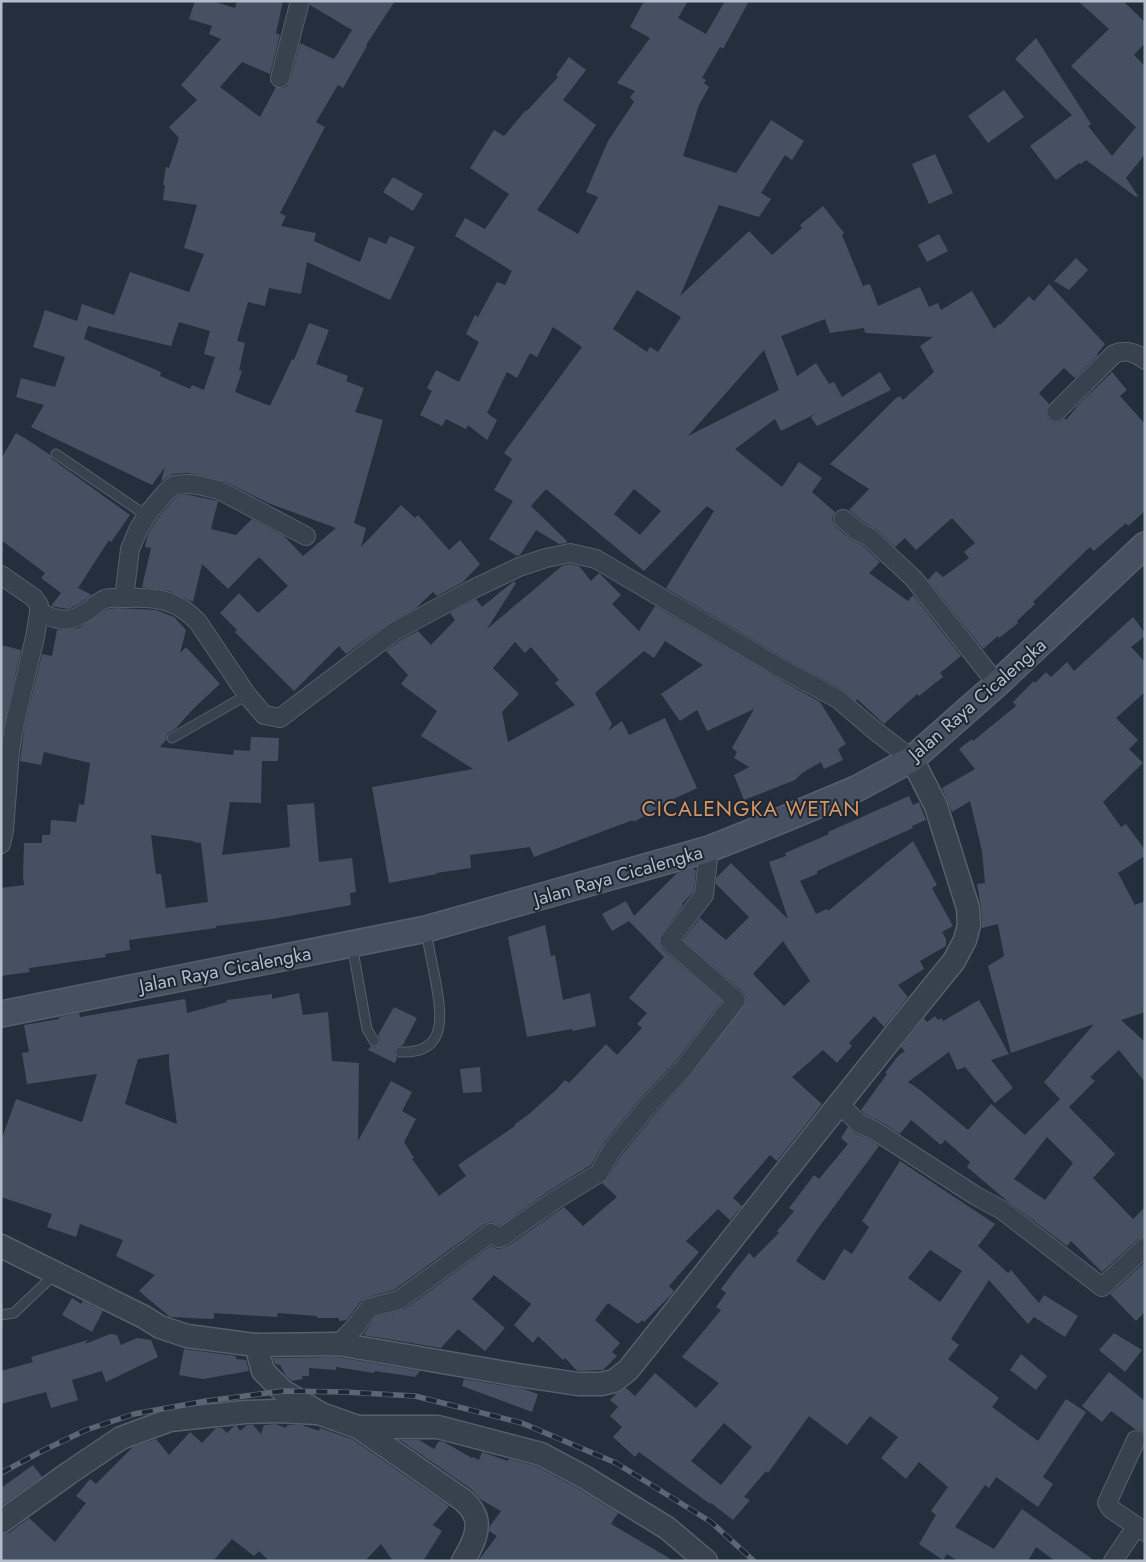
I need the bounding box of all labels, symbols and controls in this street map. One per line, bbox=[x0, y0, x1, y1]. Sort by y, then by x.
street label: Jalan Raya Cicalengka bbox=[900, 632, 1052, 769]
district label: CICALENGKA WETAN bbox=[641, 794, 861, 824]
street label: Jalan Raya Cicalengka bbox=[528, 838, 706, 913]
street label: Jalan Raya Cicalengka bbox=[134, 940, 313, 1000]

